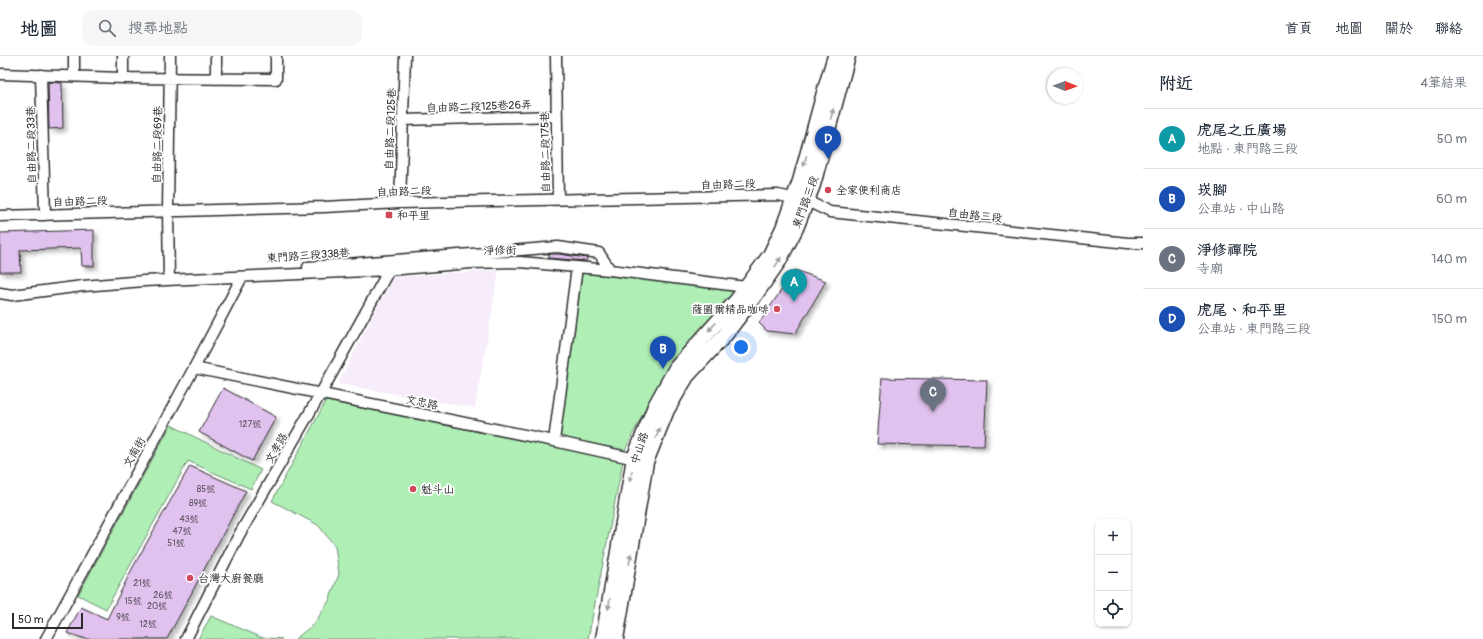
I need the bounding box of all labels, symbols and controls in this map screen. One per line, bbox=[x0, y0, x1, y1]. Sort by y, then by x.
search box bbox=[82, 10, 362, 46]
text: 地圖 bbox=[20, 17, 58, 41]
icon: search bbox=[96, 17, 118, 39]
text: 搜尋地點 bbox=[128, 19, 188, 38]
text: 首頁 bbox=[1285, 20, 1313, 37]
text: 地圖 bbox=[1335, 20, 1363, 37]
text: 關於 bbox=[1385, 20, 1413, 37]
text: 聯絡 bbox=[1435, 20, 1463, 37]
north arrow bbox=[1047, 68, 1083, 104]
text: 附近 bbox=[1159, 73, 1193, 94]
text: 4筆結果 bbox=[1420, 75, 1467, 91]
street label: 自由路二段125巷 bbox=[383, 88, 398, 170]
street label: 自由路二段125巷26弄 bbox=[426, 98, 532, 115]
street label: 自由路二段33巷 bbox=[24, 106, 39, 184]
street label: 自由路二段69巷 bbox=[150, 106, 165, 184]
one-way arrow bbox=[829, 108, 835, 120]
street label: 自由路二段175巷 bbox=[538, 111, 553, 193]
text: 虎尾之丘廣場 bbox=[1197, 121, 1287, 140]
pin: D bbox=[815, 126, 841, 159]
text: A bbox=[1168, 131, 1176, 147]
text: 50 m bbox=[1437, 131, 1467, 147]
text: 地點 · 東門路三段 bbox=[1197, 141, 1298, 157]
one-way arrow bbox=[802, 155, 808, 167]
street label: 東門路三段 bbox=[790, 174, 821, 230]
street label: 自由路二段 bbox=[700, 177, 756, 192]
text: 崁腳 bbox=[1197, 181, 1227, 200]
street label: 自由路二段 bbox=[376, 184, 432, 199]
place label: 全家便利商店 bbox=[836, 184, 902, 197]
marker: 全家便利商店 bbox=[823, 185, 833, 195]
text: B bbox=[1168, 191, 1176, 207]
text: 60 m bbox=[1436, 191, 1467, 207]
street label: 自由路二段 bbox=[52, 194, 108, 209]
text: 公車站 · 中山路 bbox=[1197, 201, 1285, 217]
street label: 自由路三段 bbox=[947, 206, 1003, 225]
place label: 和平里 bbox=[397, 209, 430, 222]
marker: 和平里 bbox=[384, 210, 394, 220]
text: 淨修禪院 bbox=[1197, 241, 1257, 260]
street label: 淨修街 bbox=[483, 244, 518, 257]
street label: 東門路三段338巷 bbox=[266, 246, 350, 265]
text: C bbox=[1168, 251, 1176, 267]
text: 140 m bbox=[1431, 251, 1467, 267]
one-way arrow bbox=[774, 257, 782, 267]
text: 寺廟 bbox=[1197, 261, 1223, 277]
pin: A bbox=[781, 269, 807, 302]
text: 虎尾、和平里 bbox=[1197, 301, 1287, 320]
place label: 薩圖爾精品咖啡 bbox=[692, 303, 769, 316]
marker: 薩圖爾精品咖啡 bbox=[772, 304, 782, 314]
text: D bbox=[1168, 311, 1176, 327]
text: 150 m bbox=[1432, 311, 1467, 327]
text: 公車站 · 東門路三段 bbox=[1197, 321, 1311, 337]
one-way arrow bbox=[707, 322, 716, 332]
pin: B bbox=[650, 336, 676, 369]
your location bbox=[731, 337, 751, 357]
pin: C bbox=[920, 379, 946, 412]
street label: 文忠路 bbox=[404, 393, 439, 412]
house number: 127號 bbox=[239, 419, 261, 430]
one-way arrow bbox=[655, 426, 661, 438]
street label: 中山路 bbox=[628, 430, 651, 466]
street label: 文孝路 bbox=[263, 431, 290, 466]
street label: 文南街 bbox=[121, 434, 149, 470]
one-way arrow bbox=[627, 470, 633, 482]
place label: 魁斗山 bbox=[421, 483, 454, 496]
house number: 85號 bbox=[197, 484, 215, 495]
marker: 魁斗山 bbox=[408, 484, 418, 494]
house number: 89號 bbox=[189, 498, 207, 509]
house number: 43號 bbox=[179, 514, 199, 525]
map controls bbox=[1095, 519, 1131, 627]
button: + bbox=[1095, 519, 1131, 555]
house number: 47號 bbox=[173, 526, 191, 537]
house number: 51號 bbox=[167, 538, 185, 549]
one-way arrow bbox=[627, 553, 633, 565]
button: − bbox=[1095, 555, 1131, 591]
place label: 台灣大廚餐廳 bbox=[198, 572, 264, 585]
marker: 台灣大廚餐廳 bbox=[185, 573, 195, 583]
house number: 21號 bbox=[133, 578, 151, 589]
house number: 26號 bbox=[153, 590, 173, 601]
button: locate bbox=[1095, 591, 1131, 627]
house number: 15號 bbox=[124, 596, 142, 607]
one-way arrow bbox=[605, 598, 611, 610]
house number: 20號 bbox=[147, 601, 167, 612]
scale bar bbox=[12, 611, 83, 630]
house number: 9號 bbox=[116, 612, 130, 623]
text: 50 m bbox=[18, 613, 44, 626]
house number: 12號 bbox=[139, 619, 157, 630]

